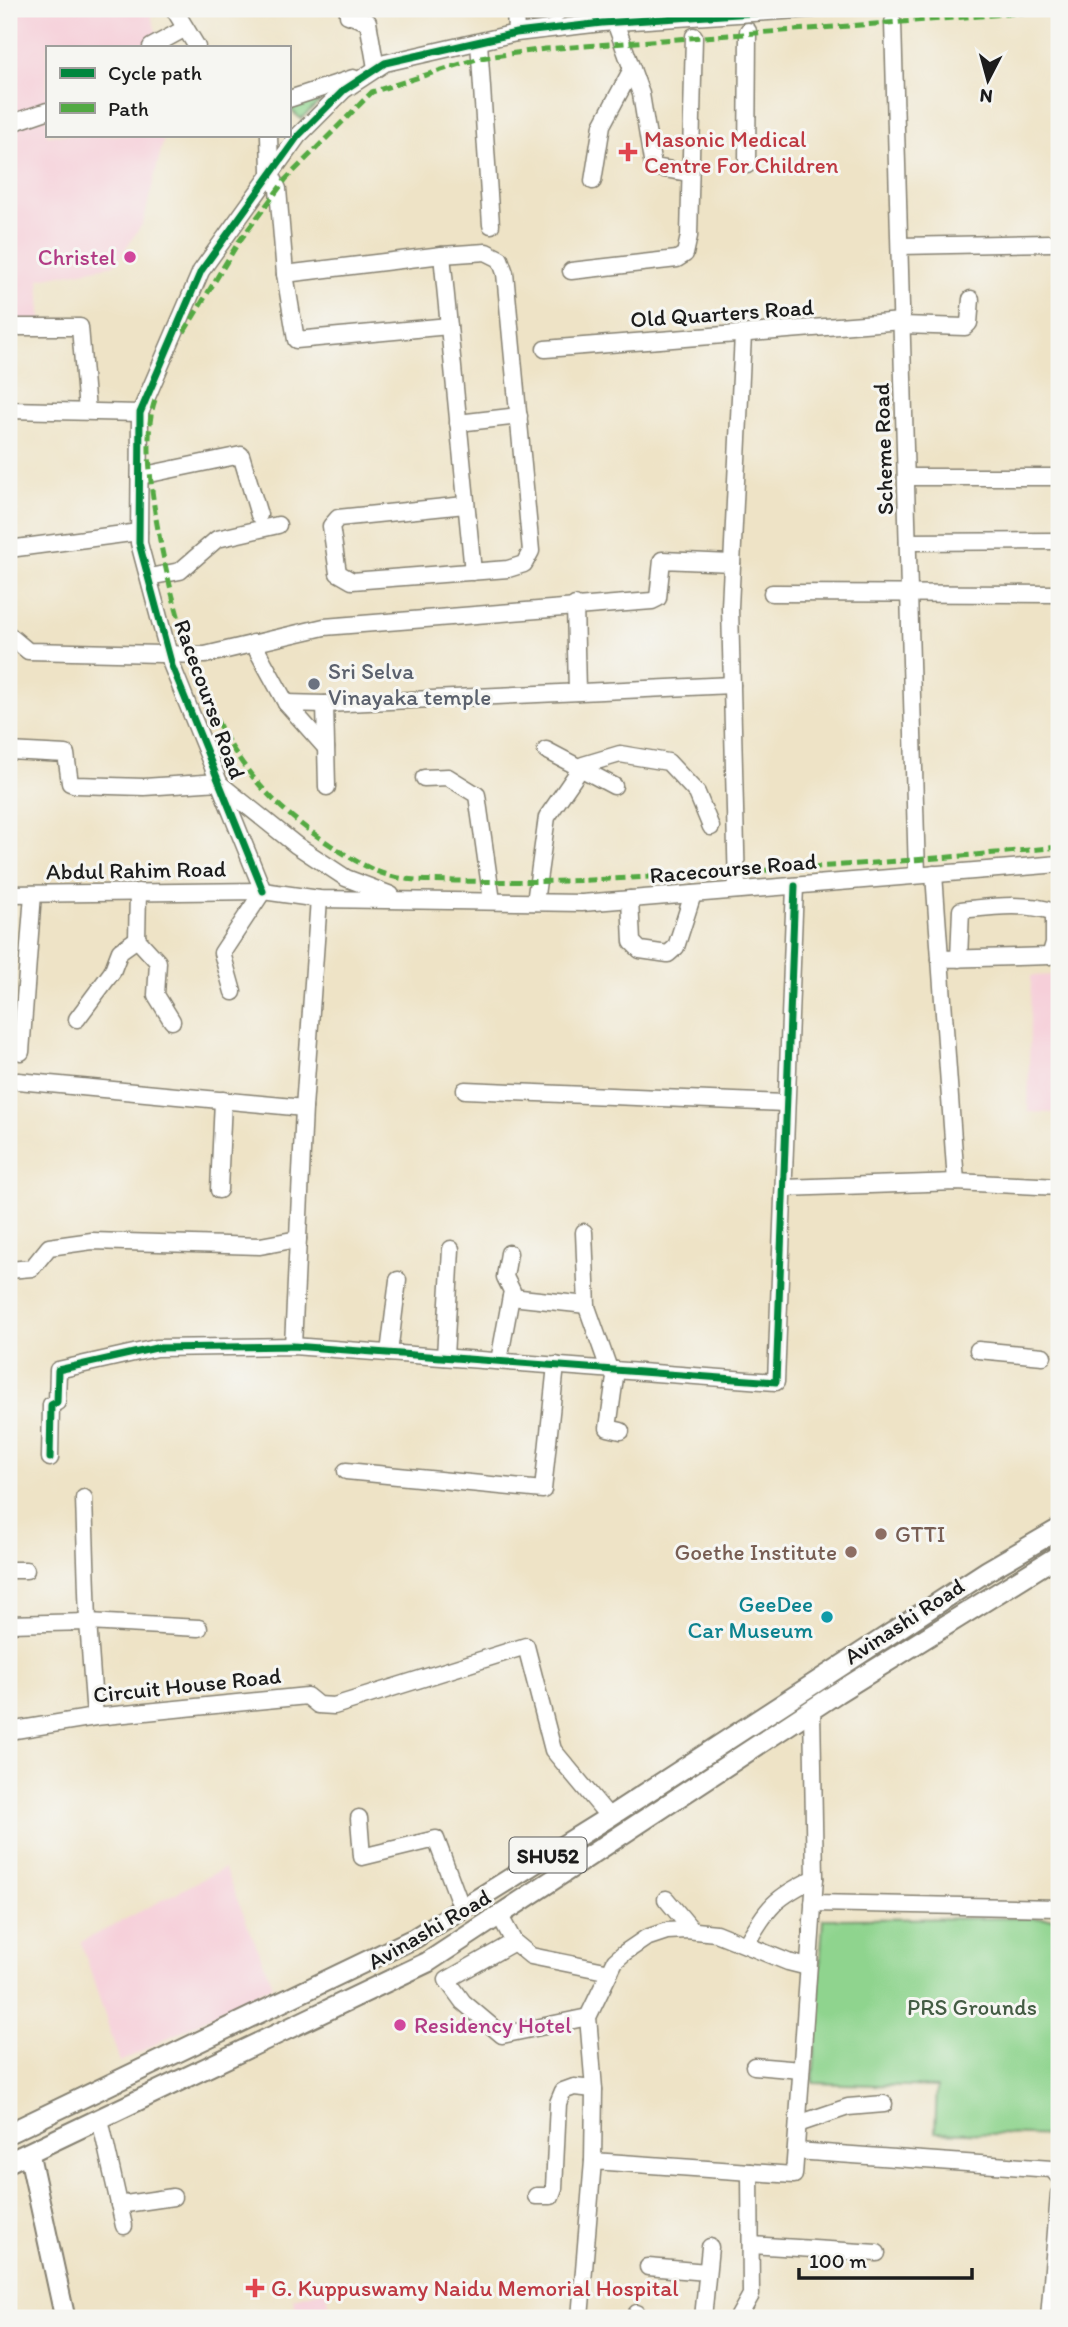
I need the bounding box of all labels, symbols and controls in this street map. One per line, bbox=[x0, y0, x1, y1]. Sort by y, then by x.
legend bbox=[46, 46, 290, 136]
north arrow bbox=[953, 46, 1023, 116]
text: Cycle path bbox=[108, 60, 202, 85]
text: N bbox=[979, 84, 994, 109]
text: Path bbox=[108, 96, 149, 121]
place label: Masonic Medical Centre For Children bbox=[644, 125, 839, 179]
marker: Masonic Medical Centre For Children bbox=[618, 142, 638, 162]
place label: Christel bbox=[38, 243, 116, 271]
marker: Christel bbox=[122, 249, 138, 265]
street label: Old Quarters Road bbox=[629, 293, 815, 333]
street label: Scheme Road bbox=[867, 382, 899, 516]
street label: Racecourse Road bbox=[168, 615, 252, 783]
place label: Sri Selva Vinayaka temple bbox=[328, 657, 491, 711]
marker: Sri Selva Vinayaka temple bbox=[306, 676, 322, 692]
street label: Racecourse Road bbox=[648, 847, 818, 889]
street label: Abdul Rahim Road bbox=[46, 854, 227, 886]
place label: GTTI bbox=[895, 1520, 945, 1548]
marker: GTTI bbox=[873, 1526, 889, 1542]
place label: Goethe Institute bbox=[674, 1538, 837, 1566]
marker: Goethe Institute bbox=[843, 1544, 859, 1560]
street label: Avinashi Road bbox=[839, 1572, 969, 1670]
place label: GeeDee Car Museum bbox=[687, 1590, 813, 1644]
marker: GeeDee Car Museum bbox=[819, 1609, 835, 1625]
street label: Circuit House Road bbox=[92, 1661, 282, 1709]
road number: SHU52 bbox=[510, 1838, 586, 1872]
street label: Avinashi Road bbox=[363, 1883, 495, 1975]
park label: PRS Grounds bbox=[907, 1993, 1037, 2021]
place label: Residency Hotel bbox=[414, 2011, 572, 2039]
marker: Residency Hotel bbox=[392, 2017, 408, 2033]
scale bar bbox=[799, 2236, 972, 2280]
text: 100 m bbox=[809, 2248, 867, 2273]
place label: G. Kuppuswamy Naidu Memorial Hospital bbox=[271, 2274, 679, 2302]
marker: G. Kuppuswamy Naidu Memorial Hospital bbox=[245, 2278, 265, 2298]

